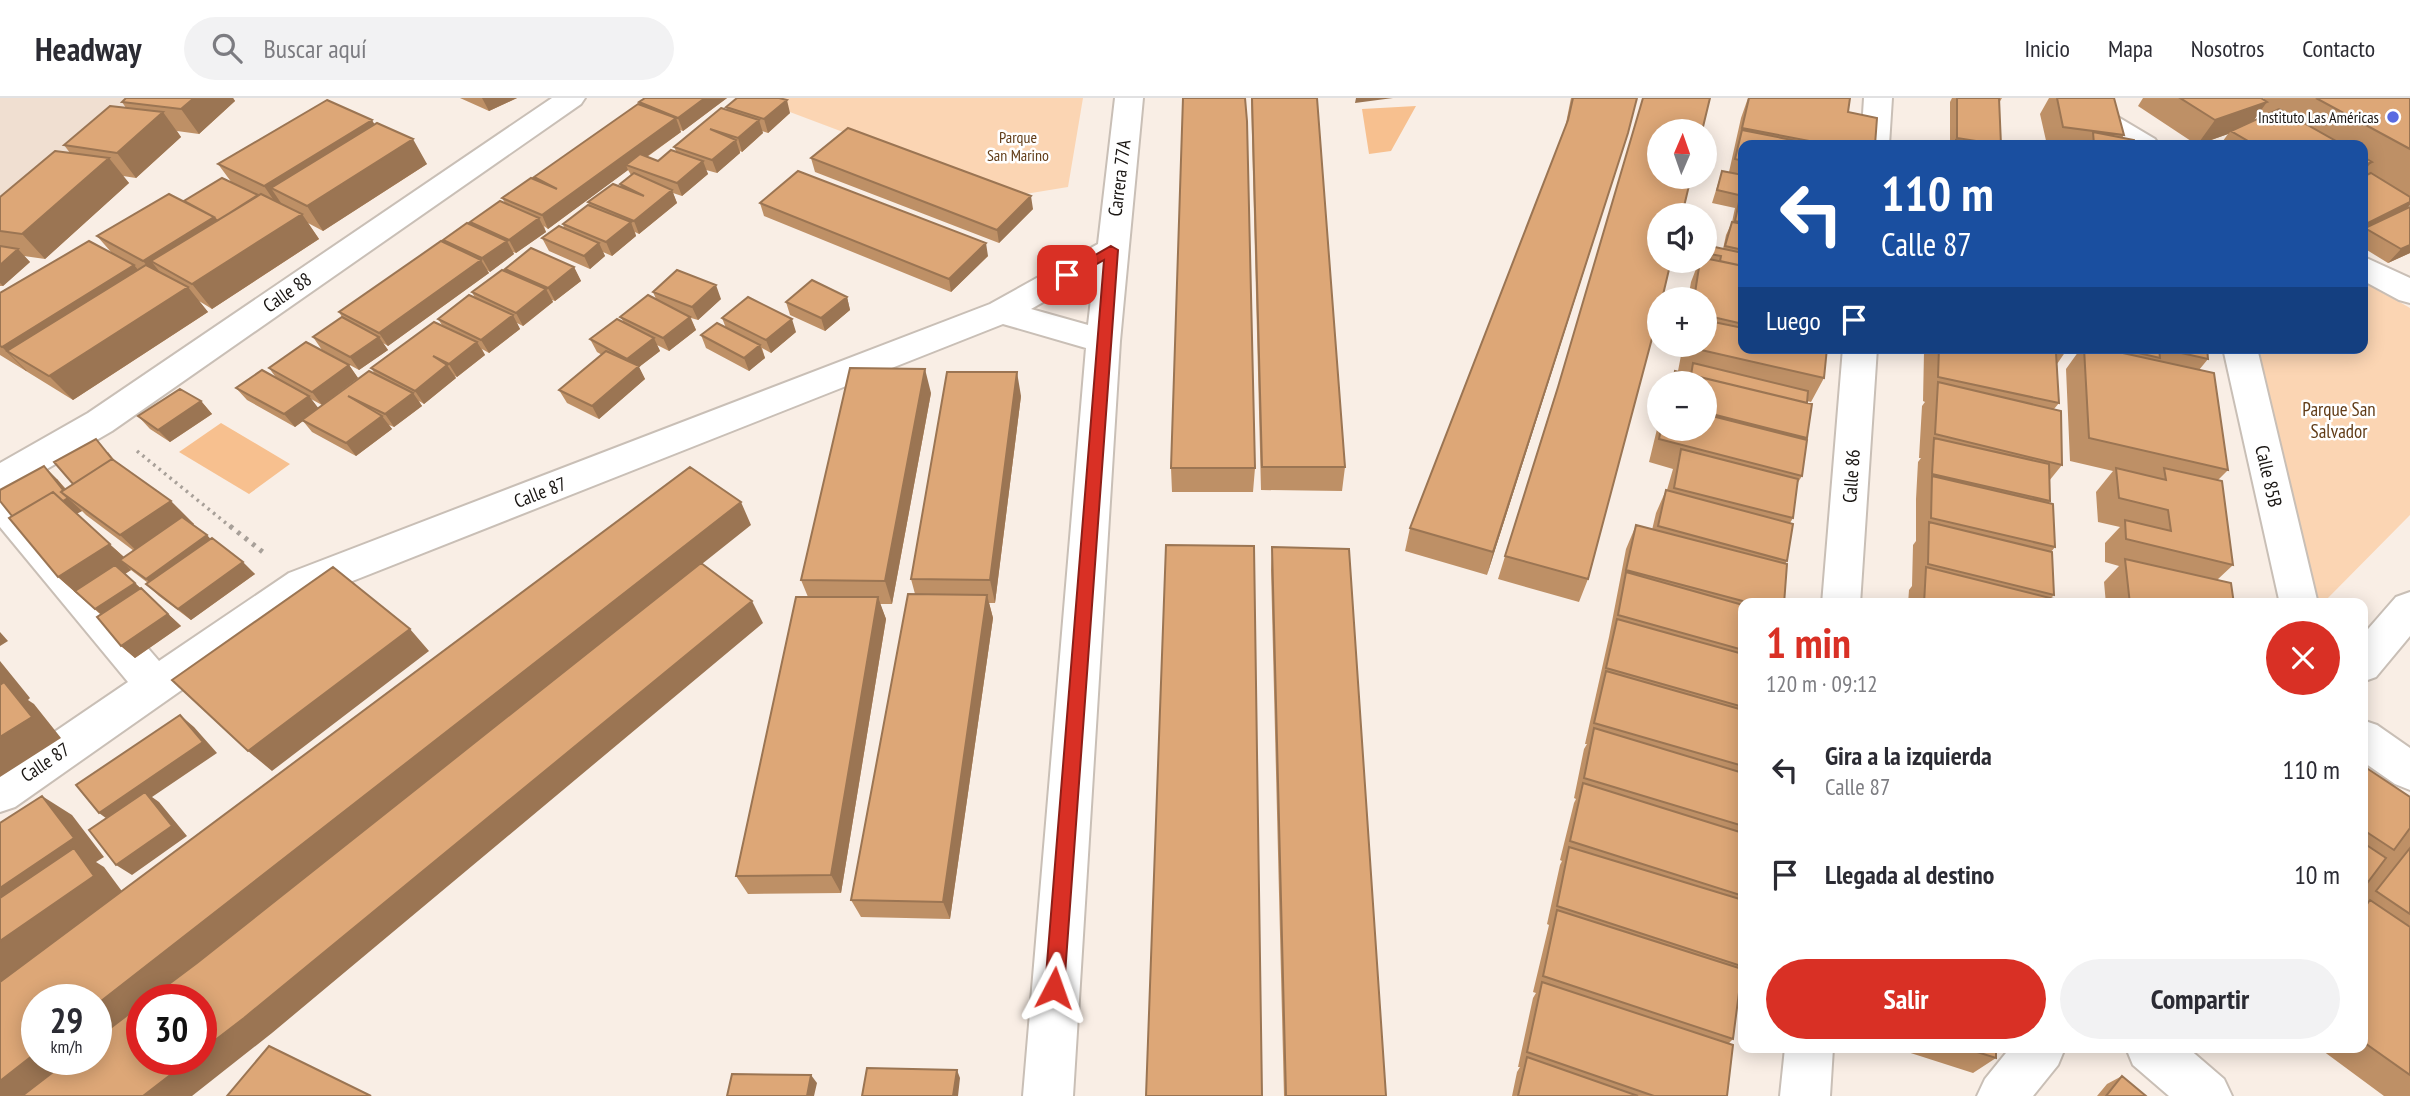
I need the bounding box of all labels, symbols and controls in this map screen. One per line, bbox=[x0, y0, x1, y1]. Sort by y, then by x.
search box bbox=[184, 17, 674, 80]
text: Headway bbox=[35, 27, 142, 70]
icon: search bbox=[208, 29, 246, 67]
text: Buscar aquí bbox=[264, 32, 367, 65]
text: Inicio bbox=[2024, 33, 2070, 64]
text: Mapa bbox=[2108, 33, 2153, 64]
text: Nosotros bbox=[2191, 33, 2264, 64]
text: Contacto bbox=[2302, 33, 2375, 64]
place label: Instituto Las Américas bbox=[2258, 107, 2379, 127]
marker: Instituto Las Américas bbox=[2385, 109, 2401, 125]
north arrow bbox=[1647, 119, 1717, 189]
map controls bbox=[1647, 119, 1717, 441]
park label: Parque San Marino bbox=[987, 127, 1049, 165]
street label: Carrera 77A bbox=[1102, 138, 1136, 218]
text: 110 m bbox=[1881, 161, 1994, 225]
icon: left bbox=[1766, 168, 1857, 259]
button: sound bbox=[1647, 203, 1717, 273]
text: Calle 87 bbox=[1881, 223, 1972, 265]
pin bbox=[1037, 245, 1097, 305]
icon: arrive bbox=[1048, 256, 1086, 294]
street label: Calle 88 bbox=[258, 267, 316, 317]
button: + bbox=[1647, 287, 1717, 357]
icon: arrive bbox=[1835, 301, 1873, 339]
text: Luego bbox=[1766, 304, 1821, 337]
button: − bbox=[1647, 371, 1717, 441]
park label: Parque San Salvador bbox=[2302, 397, 2376, 443]
street label: Calle 85B bbox=[2250, 443, 2288, 509]
street label: Calle 86 bbox=[1837, 448, 1865, 504]
street label: Calle 87 bbox=[511, 471, 569, 513]
text: 1 min bbox=[1766, 615, 1851, 670]
button: close bbox=[2266, 621, 2340, 695]
text: 120 m · 09:12 bbox=[1766, 669, 1878, 698]
street label: Calle 87 bbox=[16, 737, 74, 787]
text: Gira a la izquierda bbox=[1825, 739, 1992, 772]
icon: left bbox=[1766, 751, 1804, 789]
text: 110 m bbox=[2282, 753, 2340, 786]
text: Calle 87 bbox=[1825, 772, 1890, 801]
icon: arrive bbox=[1766, 856, 1804, 894]
text: Llegada al destino bbox=[1825, 858, 1994, 891]
text: 10 m bbox=[2294, 858, 2340, 891]
position arrow bbox=[1017, 951, 1091, 1025]
button: Salir bbox=[1766, 959, 2046, 1039]
button: Compartir bbox=[2060, 959, 2340, 1039]
speed limit sign: 30 bbox=[126, 984, 217, 1075]
text: 29 bbox=[50, 997, 83, 1043]
text: km/h bbox=[51, 1035, 82, 1058]

